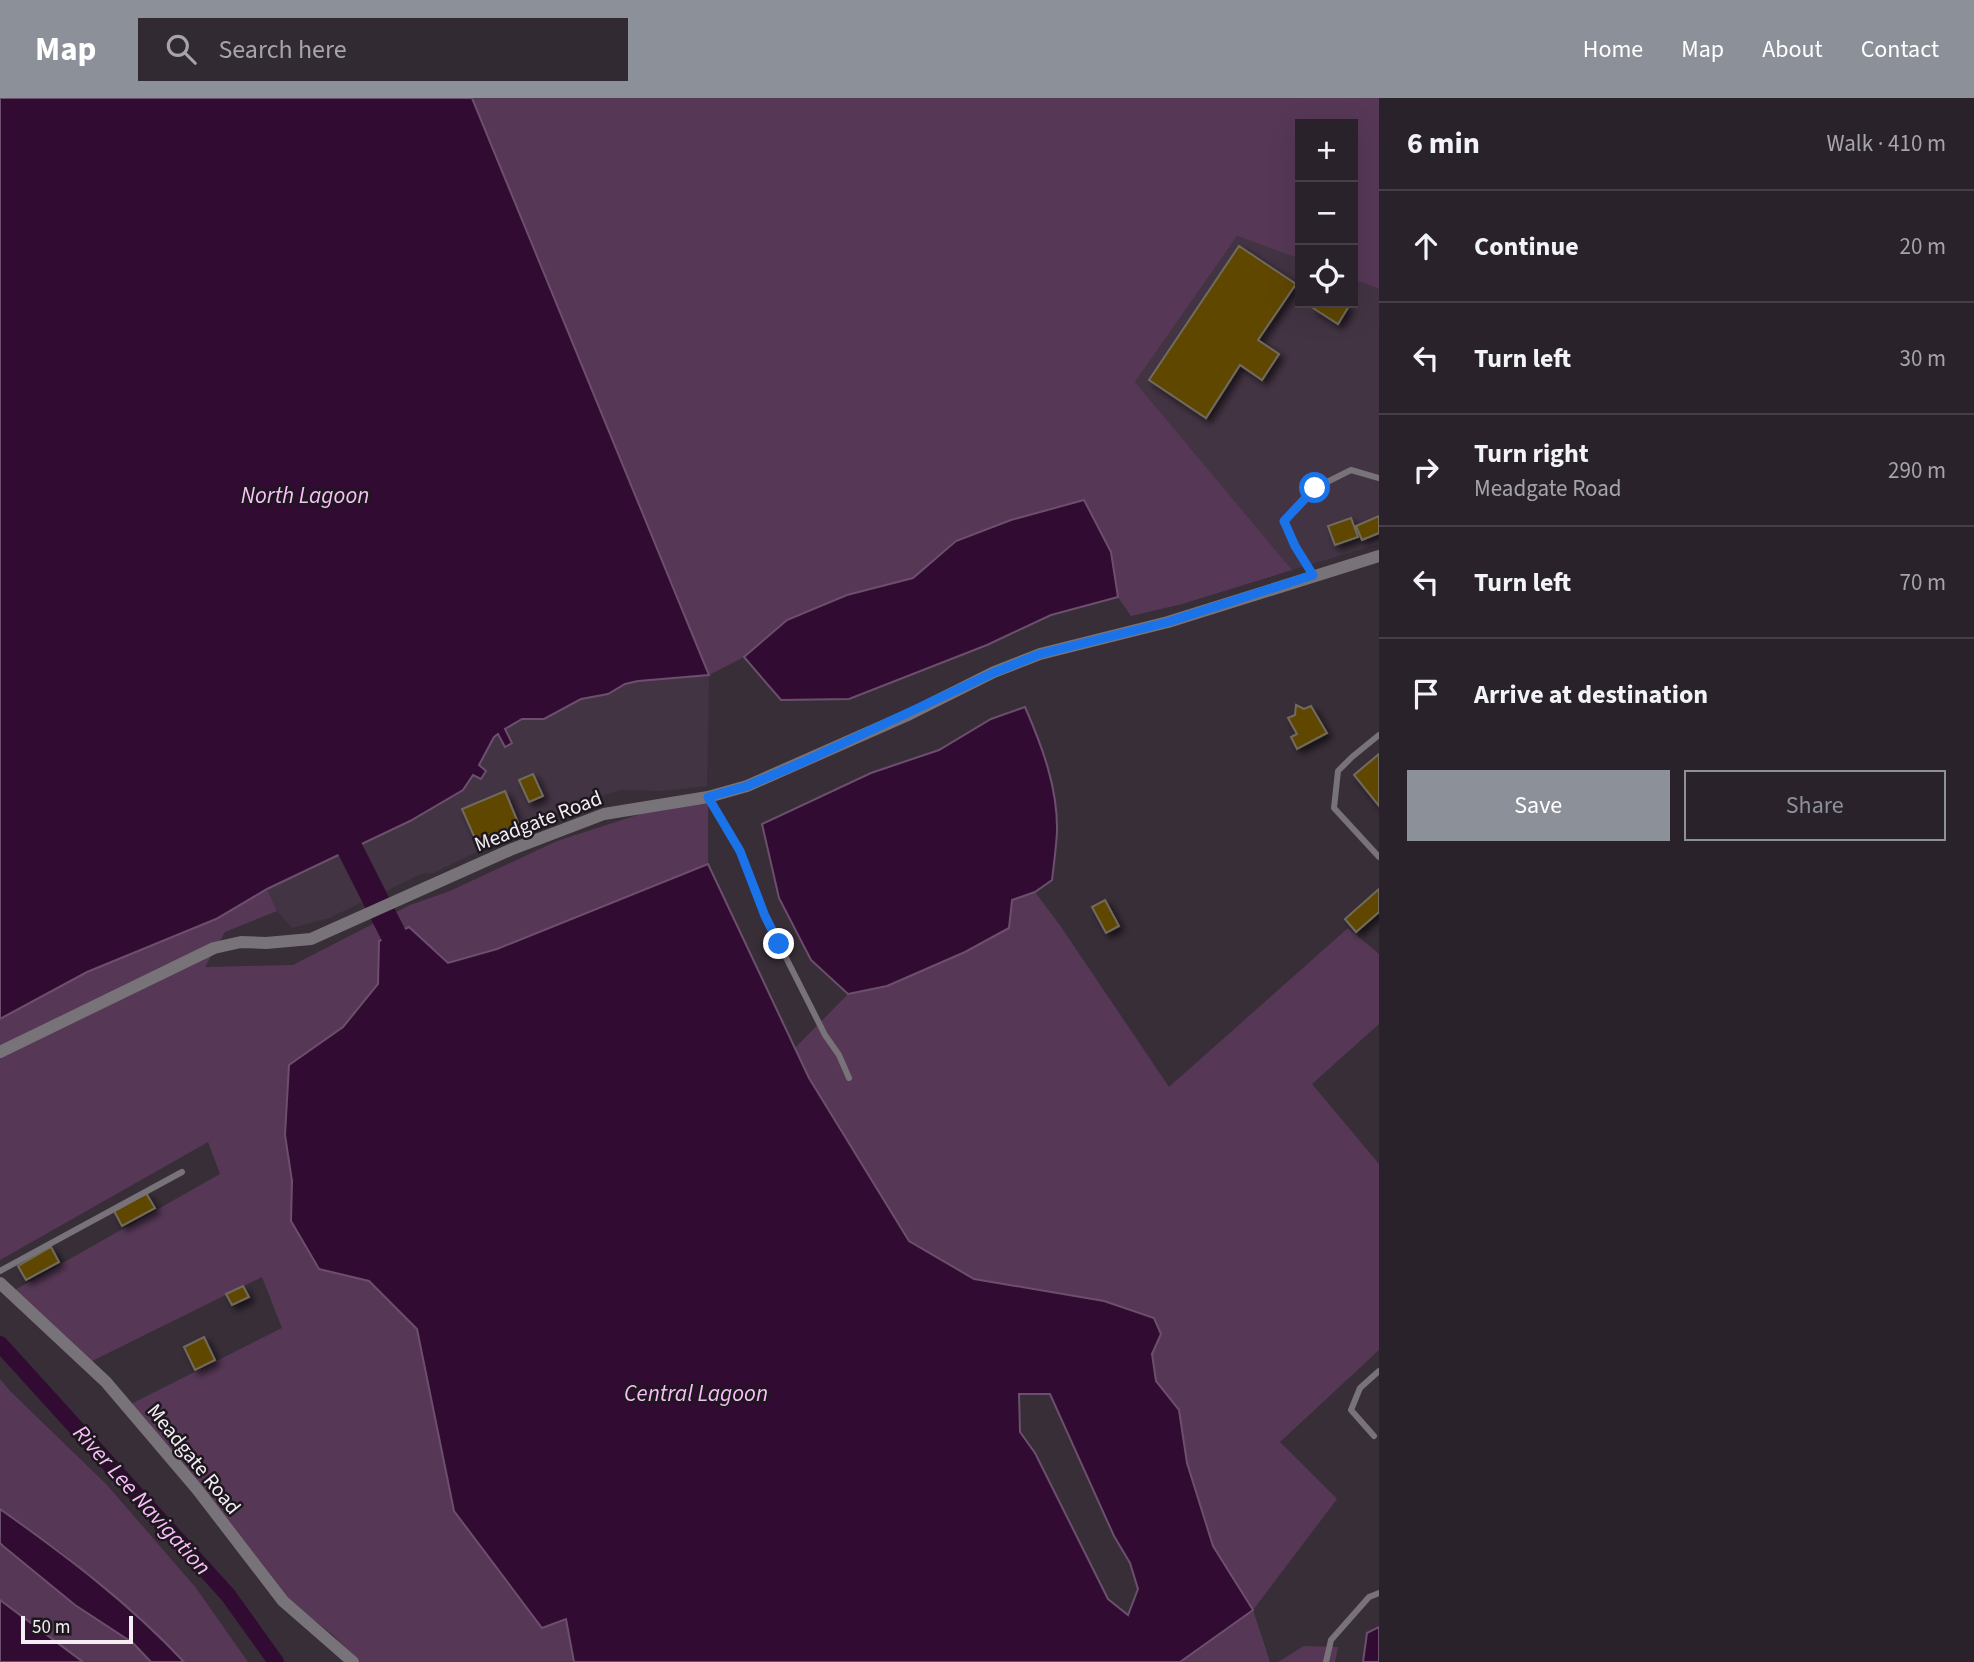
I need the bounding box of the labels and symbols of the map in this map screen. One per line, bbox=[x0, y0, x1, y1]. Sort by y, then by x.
route start bbox=[1299, 472, 1330, 503]
water label: North Lagoon bbox=[241, 479, 369, 512]
street label: Meadgate Road bbox=[470, 783, 606, 859]
route end bbox=[763, 928, 794, 959]
water label: Central Lagoon bbox=[624, 1377, 768, 1410]
street label: Meadgate Road bbox=[140, 1397, 248, 1521]
water label: River Lee Navigation bbox=[65, 1417, 219, 1583]
scale bar bbox=[21, 1613, 133, 1645]

